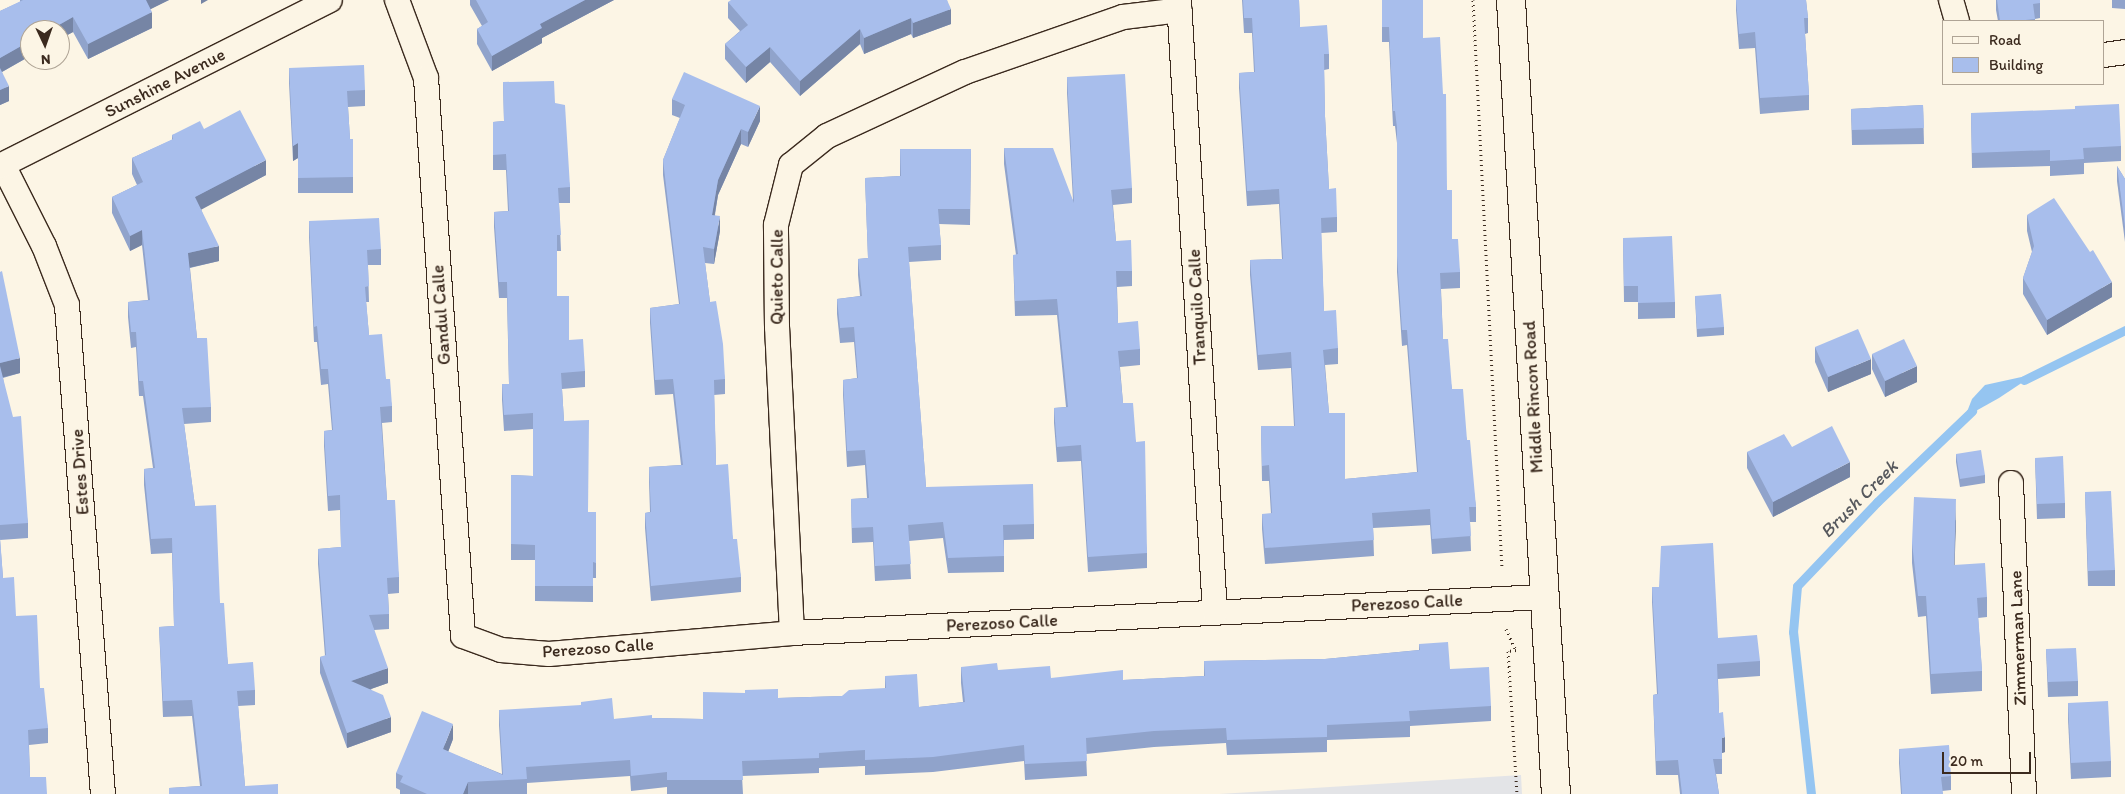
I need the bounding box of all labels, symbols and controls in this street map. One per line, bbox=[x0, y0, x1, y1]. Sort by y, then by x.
north arrow bbox=[20, 20, 70, 70]
legend bbox=[1942, 20, 2105, 85]
text: Road bbox=[1989, 31, 2021, 49]
street label: Sunshine Avenue bbox=[101, 44, 229, 122]
text: N bbox=[41, 51, 51, 68]
text: Building bbox=[1989, 56, 2043, 74]
street label: Quieto Calle bbox=[766, 229, 788, 325]
street label: Tranquilo Calle bbox=[1183, 248, 1211, 366]
street label: Gandul Calle bbox=[427, 264, 455, 366]
street label: Middle Rincon Road bbox=[1518, 321, 1548, 473]
street label: Estes Drive bbox=[66, 428, 94, 516]
water label: Brush Creek bbox=[1815, 455, 1903, 543]
street label: Zimmerman Lane bbox=[2005, 570, 2031, 706]
street label: Perezoso Calle bbox=[1350, 589, 1464, 617]
street label: Perezoso Calle bbox=[945, 609, 1059, 637]
street label: Perezoso Calle bbox=[541, 633, 655, 663]
scale bar bbox=[1945, 742, 2034, 774]
text: 20 m bbox=[1950, 752, 1983, 770]

